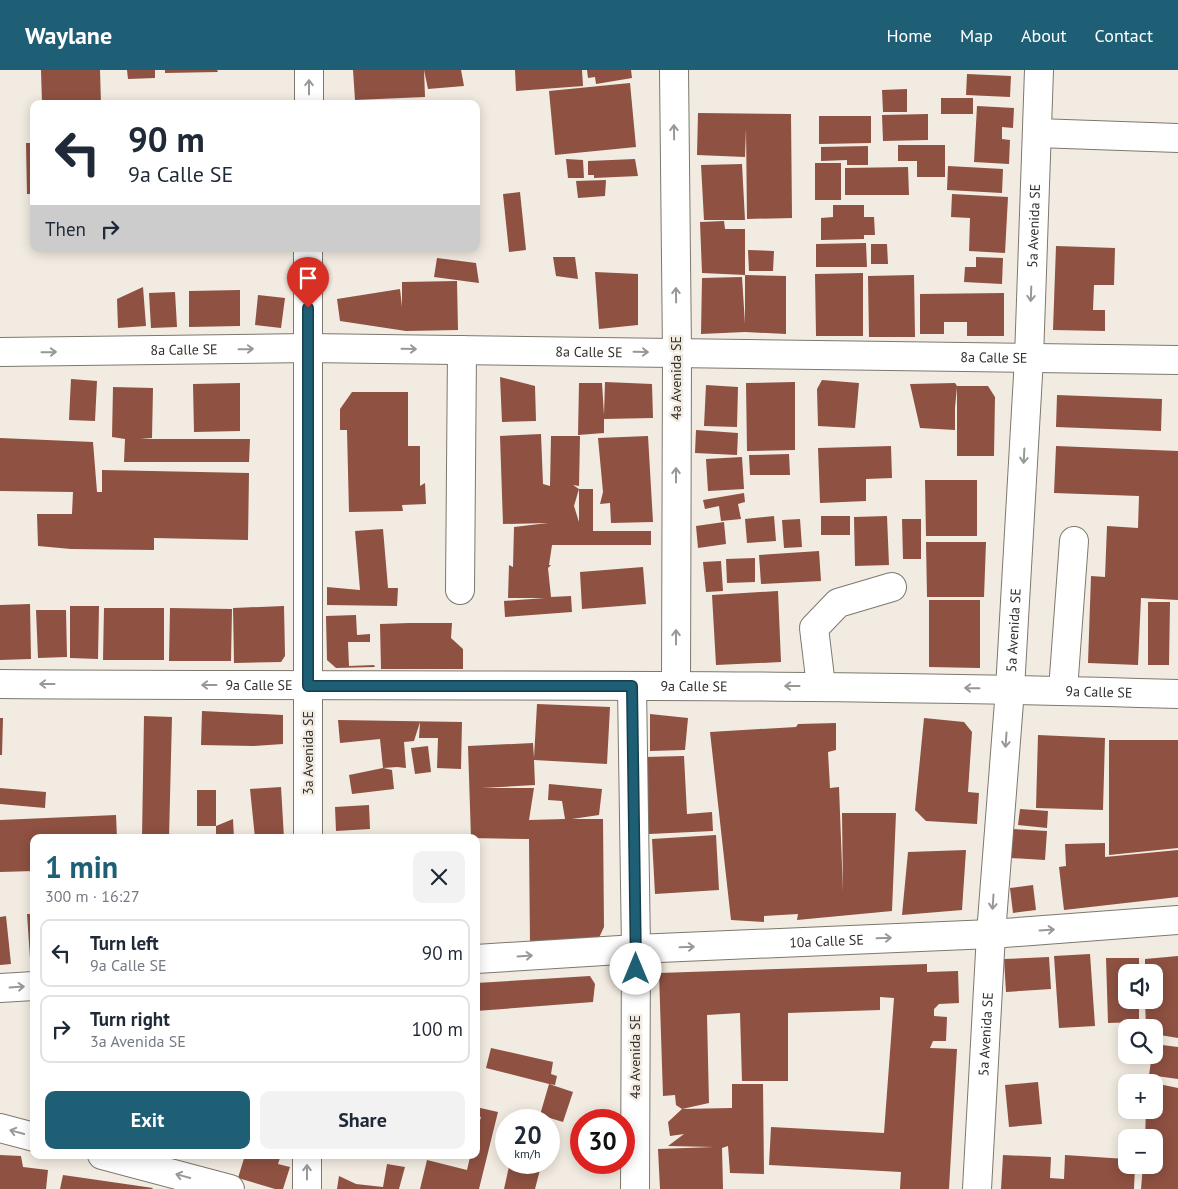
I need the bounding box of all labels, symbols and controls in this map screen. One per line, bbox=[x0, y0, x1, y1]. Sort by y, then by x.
text: Waylane bbox=[25, 20, 112, 51]
text: Home bbox=[886, 24, 932, 47]
text: Map bbox=[960, 24, 993, 47]
text: About bbox=[1021, 24, 1067, 47]
text: Contact bbox=[1095, 24, 1153, 47]
one-way arrow bbox=[304, 79, 314, 96]
text: 90 m bbox=[128, 116, 205, 162]
icon: left bbox=[45, 120, 110, 185]
one-way arrow bbox=[669, 125, 679, 141]
text: 9a Calle SE bbox=[128, 160, 233, 188]
street label: 5a Avenida SE bbox=[1023, 183, 1044, 268]
icon: right bbox=[96, 215, 124, 243]
text: Then bbox=[45, 217, 86, 241]
pin bbox=[287, 257, 329, 308]
icon: arrive bbox=[294, 264, 322, 292]
one-way arrow bbox=[1027, 285, 1036, 301]
one-way arrow bbox=[671, 287, 681, 304]
street label: 4a Avenida SE bbox=[667, 336, 685, 420]
street label: 8a Calle SE bbox=[150, 340, 218, 359]
street label: 8a Calle SE bbox=[555, 342, 623, 361]
one-way arrow bbox=[238, 344, 254, 353]
one-way arrow bbox=[400, 344, 416, 354]
one-way arrow bbox=[40, 347, 56, 357]
one-way arrow bbox=[633, 348, 649, 357]
street label: 8a Calle SE bbox=[960, 348, 1028, 367]
one-way arrow bbox=[1019, 448, 1028, 464]
one-way arrow bbox=[671, 467, 681, 484]
street label: 5a Avenida SE bbox=[1002, 588, 1025, 673]
one-way arrow bbox=[671, 630, 681, 646]
street label: 9a Calle SE bbox=[225, 676, 293, 694]
street label: 9a Calle SE bbox=[660, 677, 728, 695]
one-way arrow bbox=[39, 679, 56, 689]
one-way arrow bbox=[202, 681, 218, 690]
one-way arrow bbox=[784, 681, 800, 691]
street label: 9a Calle SE bbox=[1065, 682, 1133, 702]
one-way arrow bbox=[964, 683, 980, 693]
street label: 3a Avenida SE bbox=[299, 711, 317, 795]
one-way arrow bbox=[1001, 732, 1011, 748]
text: 1 min bbox=[45, 847, 118, 886]
button: close bbox=[413, 851, 465, 903]
text: 300 m · 16:27 bbox=[45, 886, 140, 906]
one-way arrow bbox=[989, 894, 998, 910]
one-way arrow bbox=[1038, 925, 1054, 934]
street label: 10a Calle SE bbox=[789, 930, 864, 952]
text: Turn left bbox=[90, 931, 159, 955]
one-way arrow bbox=[876, 934, 892, 943]
icon: left bbox=[47, 939, 75, 967]
text: 90 m bbox=[422, 941, 463, 965]
position arrow bbox=[609, 942, 661, 994]
one-way arrow bbox=[678, 942, 695, 952]
one-way arrow bbox=[517, 951, 533, 960]
text: 9a Calle SE bbox=[90, 955, 167, 975]
map controls bbox=[1118, 964, 1163, 1174]
button: sound bbox=[1118, 964, 1163, 1009]
one-way arrow bbox=[9, 983, 25, 992]
street label: 5a Avenida SE bbox=[974, 992, 997, 1077]
text: Turn right bbox=[90, 1007, 170, 1031]
icon: right bbox=[47, 1015, 75, 1043]
street label: 4a Avenida SE bbox=[626, 1015, 644, 1099]
text: 100 m bbox=[411, 1017, 463, 1041]
button: search bbox=[1118, 1019, 1163, 1064]
text: 3a Avenida SE bbox=[90, 1031, 186, 1051]
button: + bbox=[1118, 1074, 1163, 1119]
button: Exit bbox=[45, 1091, 250, 1149]
button: Share bbox=[260, 1091, 465, 1149]
speed limit sign: 30 bbox=[570, 1109, 635, 1174]
text: 20 bbox=[513, 1119, 542, 1151]
one-way arrow bbox=[9, 1127, 25, 1136]
button: − bbox=[1118, 1129, 1163, 1174]
text: km/h bbox=[514, 1146, 541, 1161]
one-way arrow bbox=[302, 1164, 312, 1180]
one-way arrow bbox=[175, 1171, 191, 1181]

